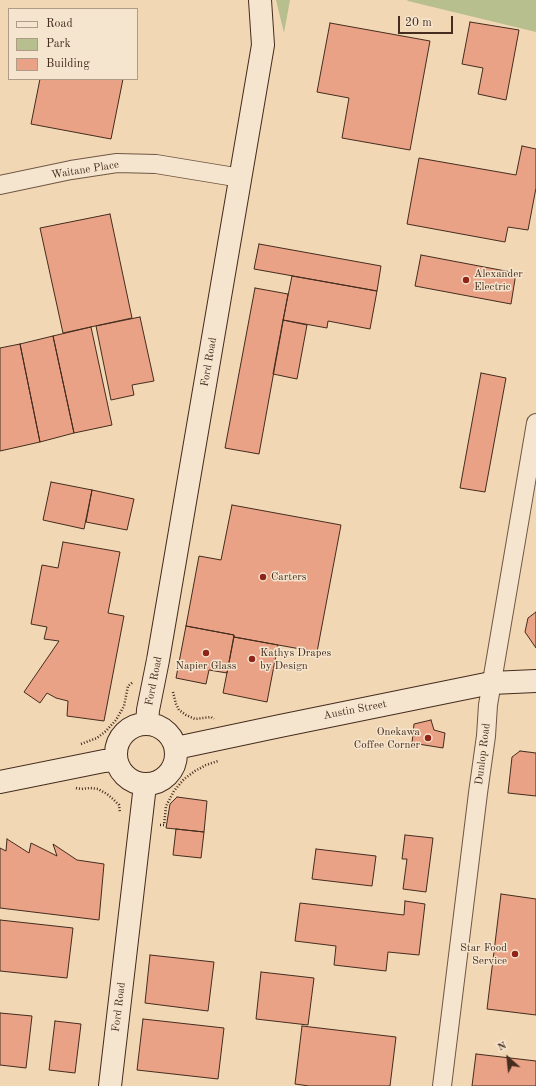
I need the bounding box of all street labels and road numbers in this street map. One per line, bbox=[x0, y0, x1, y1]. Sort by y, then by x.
street label: Waitane Place bbox=[50, 158, 120, 182]
street label: Ford Road bbox=[198, 336, 220, 388]
street label: Ford Road bbox=[143, 655, 165, 707]
street label: Austin Street bbox=[322, 697, 388, 723]
street label: Dunlop Road bbox=[473, 722, 493, 786]
street label: Ford Road bbox=[109, 981, 129, 1033]

